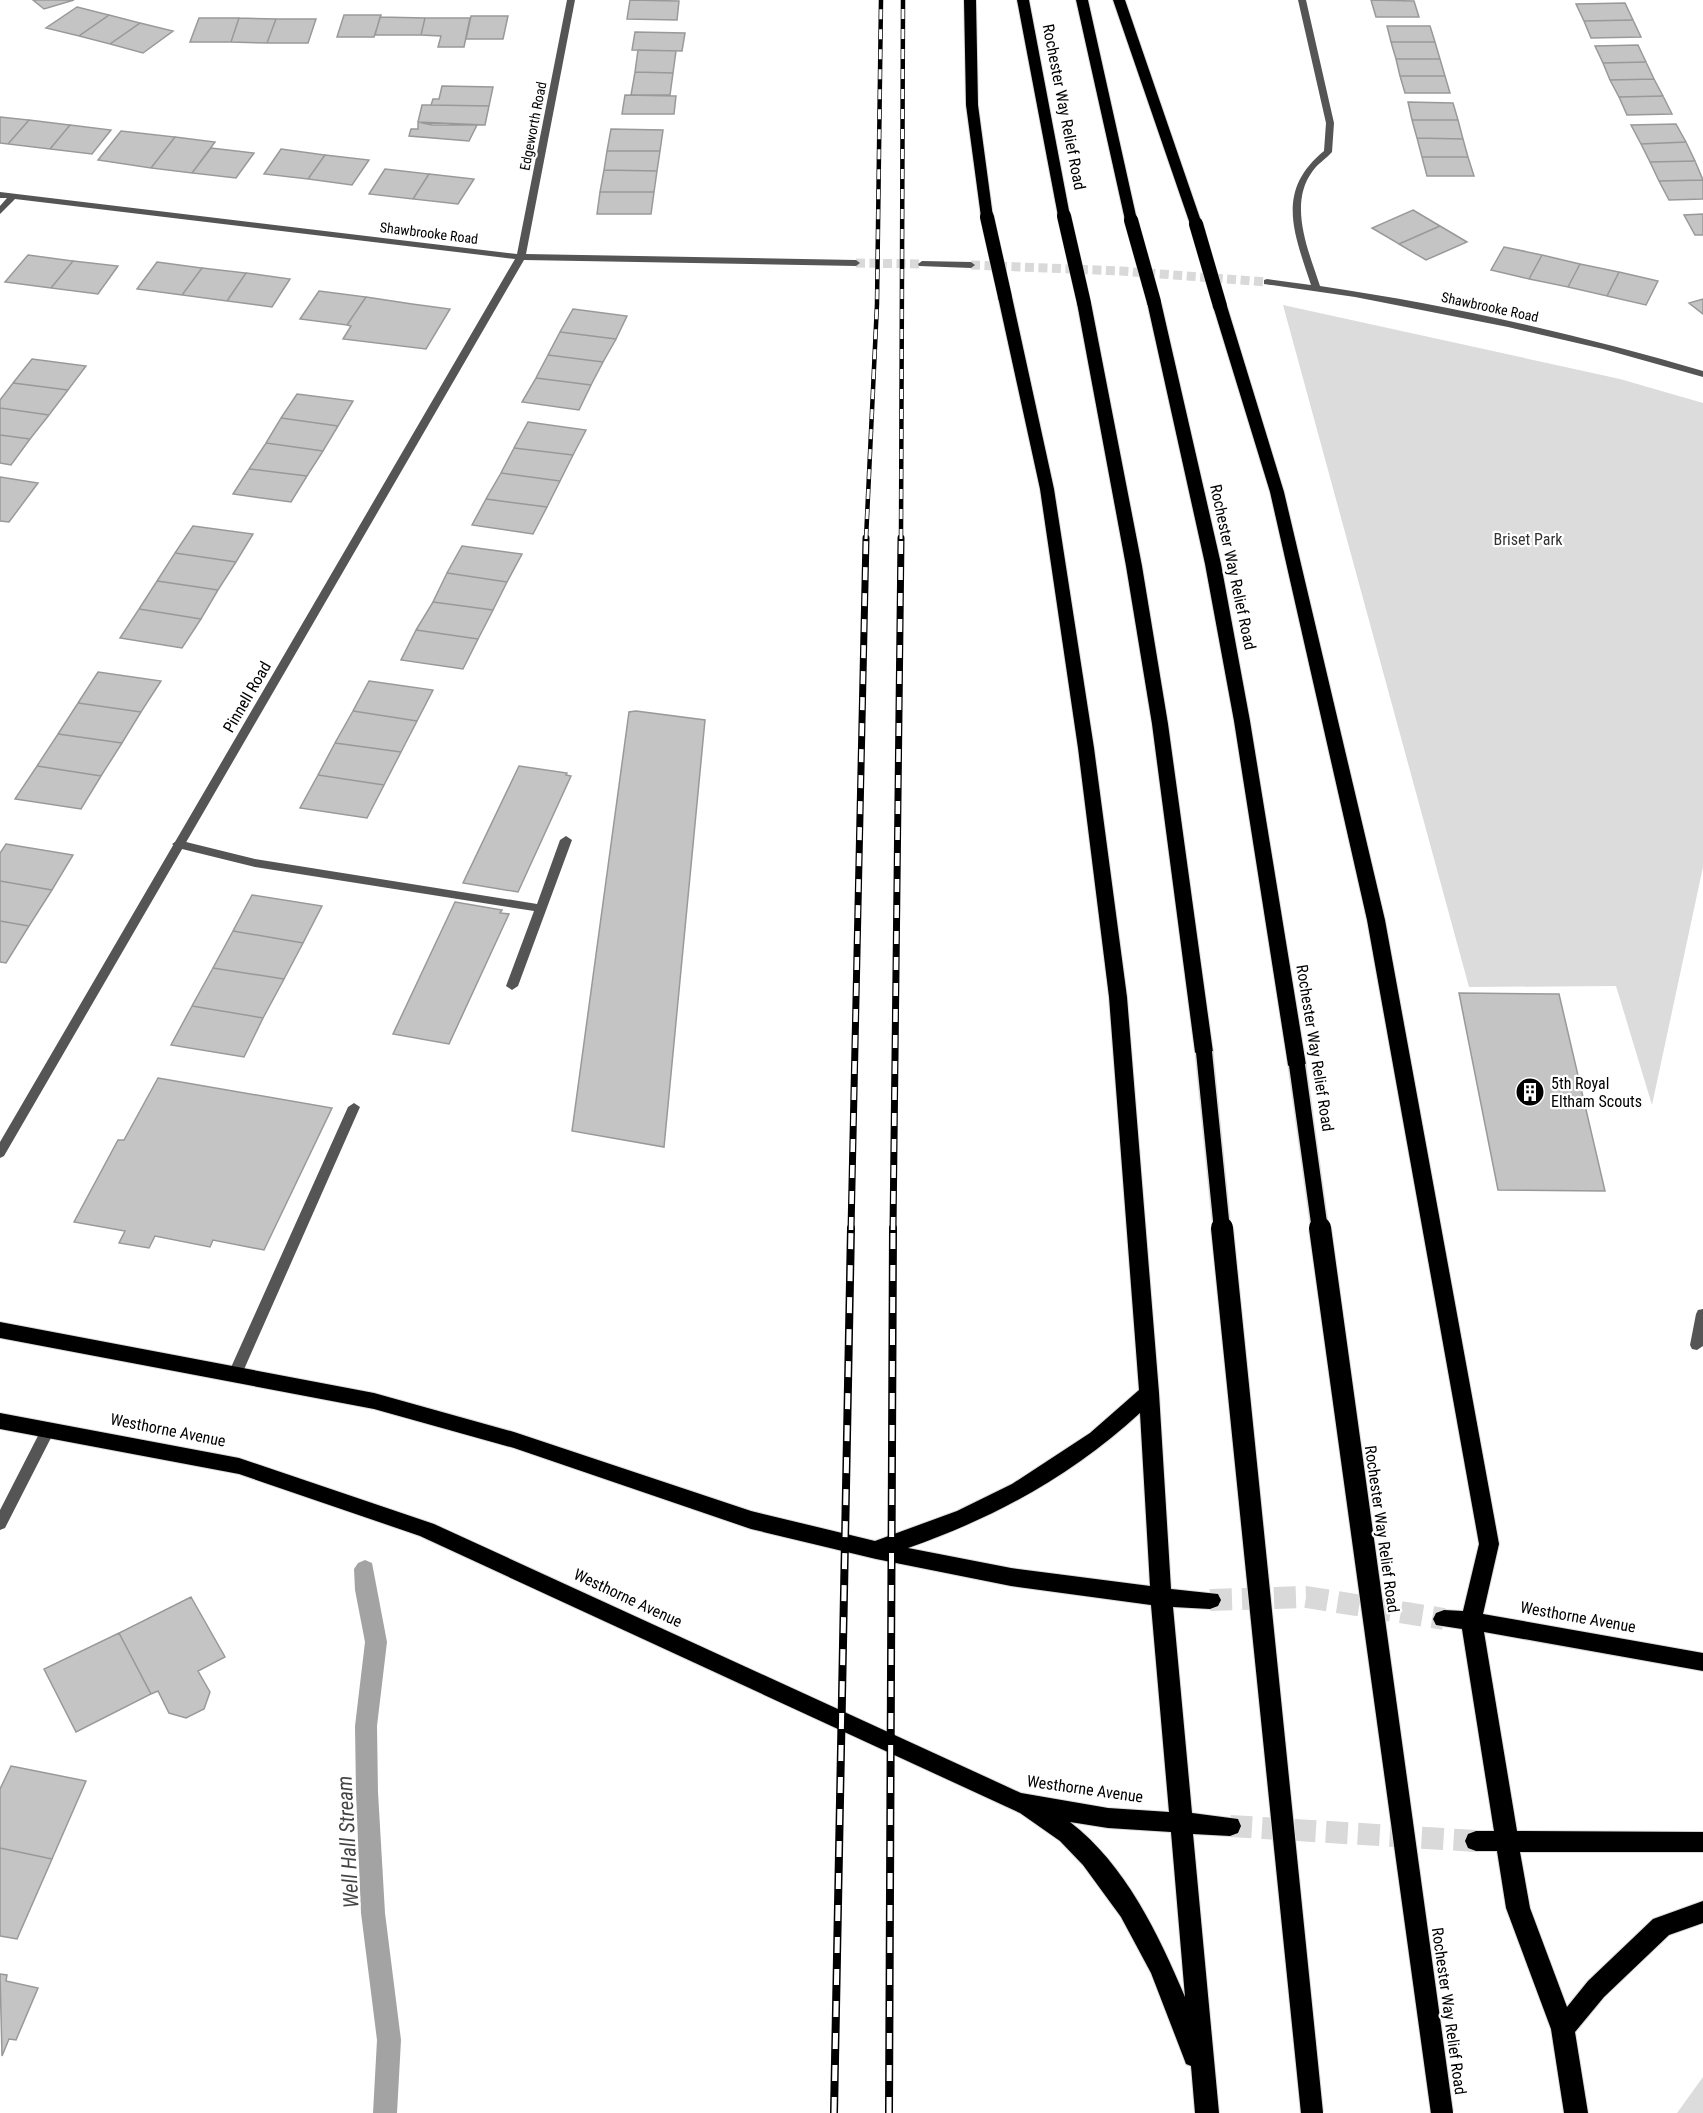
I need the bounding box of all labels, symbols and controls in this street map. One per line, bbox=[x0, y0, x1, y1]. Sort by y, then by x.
street label: Rochester Way Relief Road bbox=[1039, 22, 1089, 192]
street label: Edgeworth Road bbox=[517, 80, 549, 172]
street label: Shawbrooke Road bbox=[379, 219, 479, 247]
street label: Shawbrooke Road bbox=[1440, 289, 1540, 325]
street label: Rochester Way Relief Road bbox=[1206, 483, 1260, 651]
park label: Briset Park bbox=[1493, 530, 1563, 549]
street label: Pinnell Road bbox=[219, 658, 275, 736]
street label: Rochester Way Relief Road bbox=[1292, 963, 1338, 1133]
place label: 5th Royal Eltham Scouts bbox=[1551, 1074, 1642, 1111]
building icon: 5th Royal Eltham Scouts bbox=[1514, 1076, 1546, 1108]
street label: Westhorne Avenue bbox=[109, 1410, 227, 1450]
street label: Rochester Way Relief Road bbox=[1361, 1444, 1403, 1614]
street label: Westhorne Avenue bbox=[571, 1565, 685, 1631]
street label: Westhorne Avenue bbox=[1519, 1597, 1637, 1637]
street label: Westhorne Avenue bbox=[1026, 1771, 1144, 1807]
water label: Well Hall Stream bbox=[333, 1775, 363, 1909]
street label: Rochester Way Relief Road bbox=[1428, 1926, 1470, 2096]

